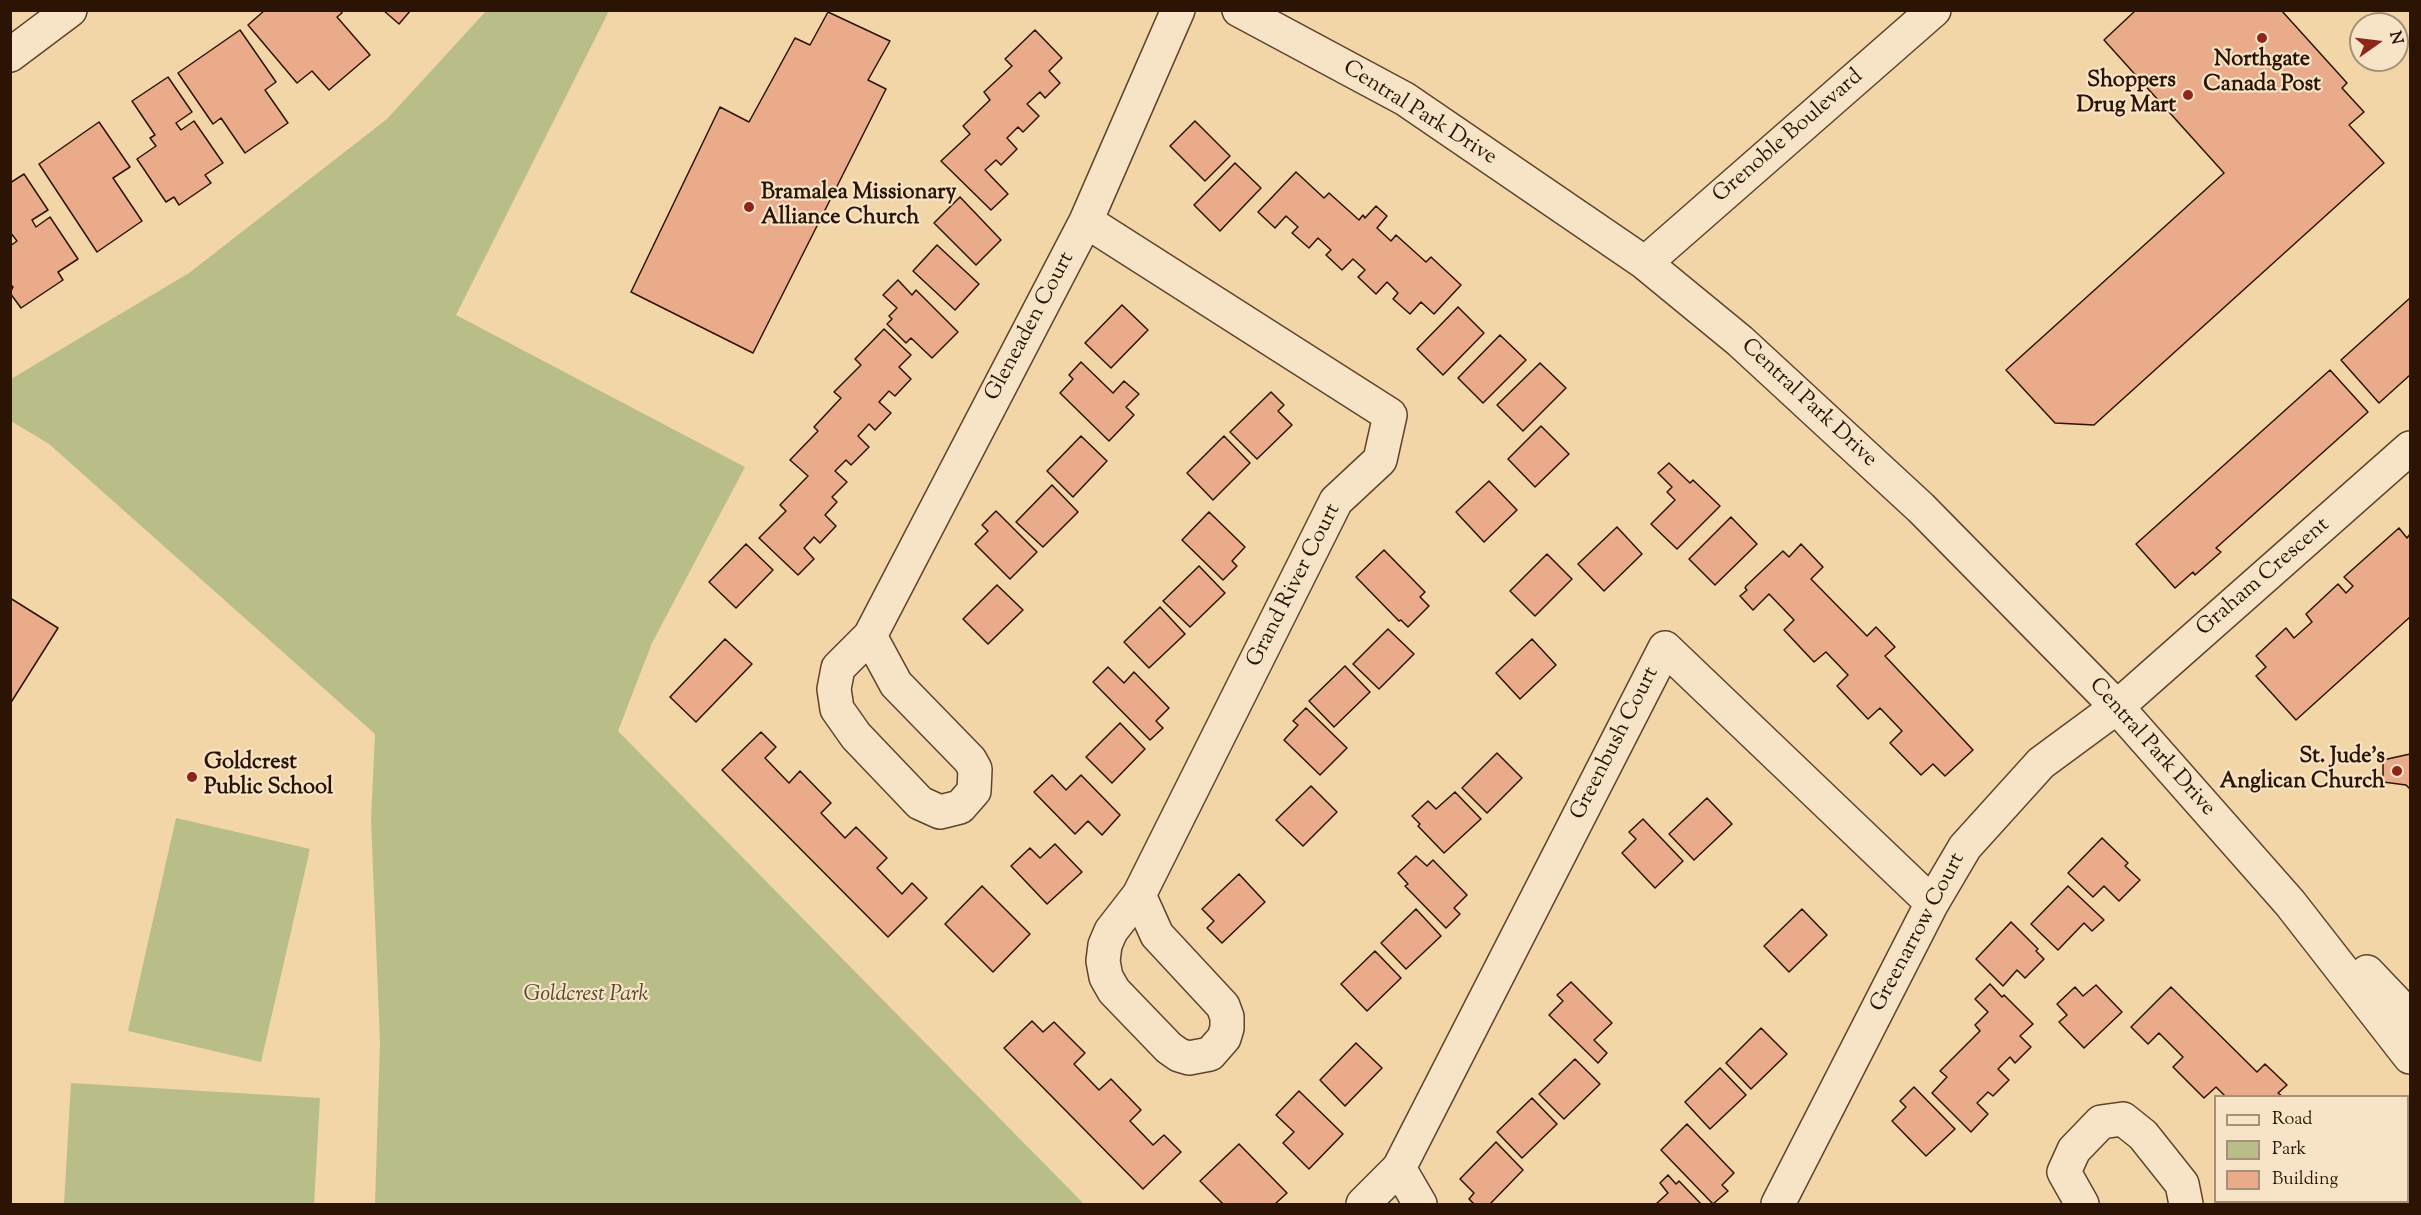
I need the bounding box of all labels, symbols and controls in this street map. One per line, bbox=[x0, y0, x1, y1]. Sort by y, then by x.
north arrow bbox=[2349, 12, 2409, 72]
text: N bbox=[2382, 29, 2408, 47]
marker: Northgate Canada Post bbox=[2255, 31, 2269, 45]
place label: Northgate Canada Post bbox=[2203, 48, 2321, 100]
street label: Central Park Drive bbox=[1337, 56, 1501, 172]
street label: Grenoble Boulevard bbox=[1709, 65, 1869, 209]
place label: Shoppers Drug Mart bbox=[2076, 69, 2176, 120]
marker: Shoppers Drug Mart bbox=[2181, 88, 2195, 102]
place label: Bramalea Missionary Alliance Church bbox=[761, 181, 957, 232]
marker: Bramalea Missionary Alliance Church bbox=[742, 200, 756, 214]
street label: Gleneaden Court bbox=[981, 248, 1081, 406]
street label: Central Park Drive bbox=[1734, 334, 1882, 474]
street label: Grand River Court bbox=[1242, 500, 1348, 672]
street label: Graham Crescent bbox=[2192, 513, 2336, 643]
street label: Greenbush Court bbox=[1566, 663, 1666, 825]
street label: Central Park Drive bbox=[2082, 674, 2220, 822]
place label: St. Jude's Anglican Church bbox=[2219, 745, 2385, 796]
place label: Goldcrest Public School bbox=[204, 751, 333, 802]
marker: St. Jude's Anglican Church bbox=[2390, 764, 2404, 778]
marker: Goldcrest Public School bbox=[185, 770, 199, 784]
street label: Greenarrow Court bbox=[1866, 849, 1972, 1017]
park label: Goldcrest Park bbox=[524, 983, 648, 1009]
legend bbox=[2214, 1095, 2409, 1203]
text: Road bbox=[2272, 1107, 2312, 1133]
text: Park bbox=[2272, 1137, 2306, 1163]
text: Building bbox=[2272, 1167, 2338, 1193]

